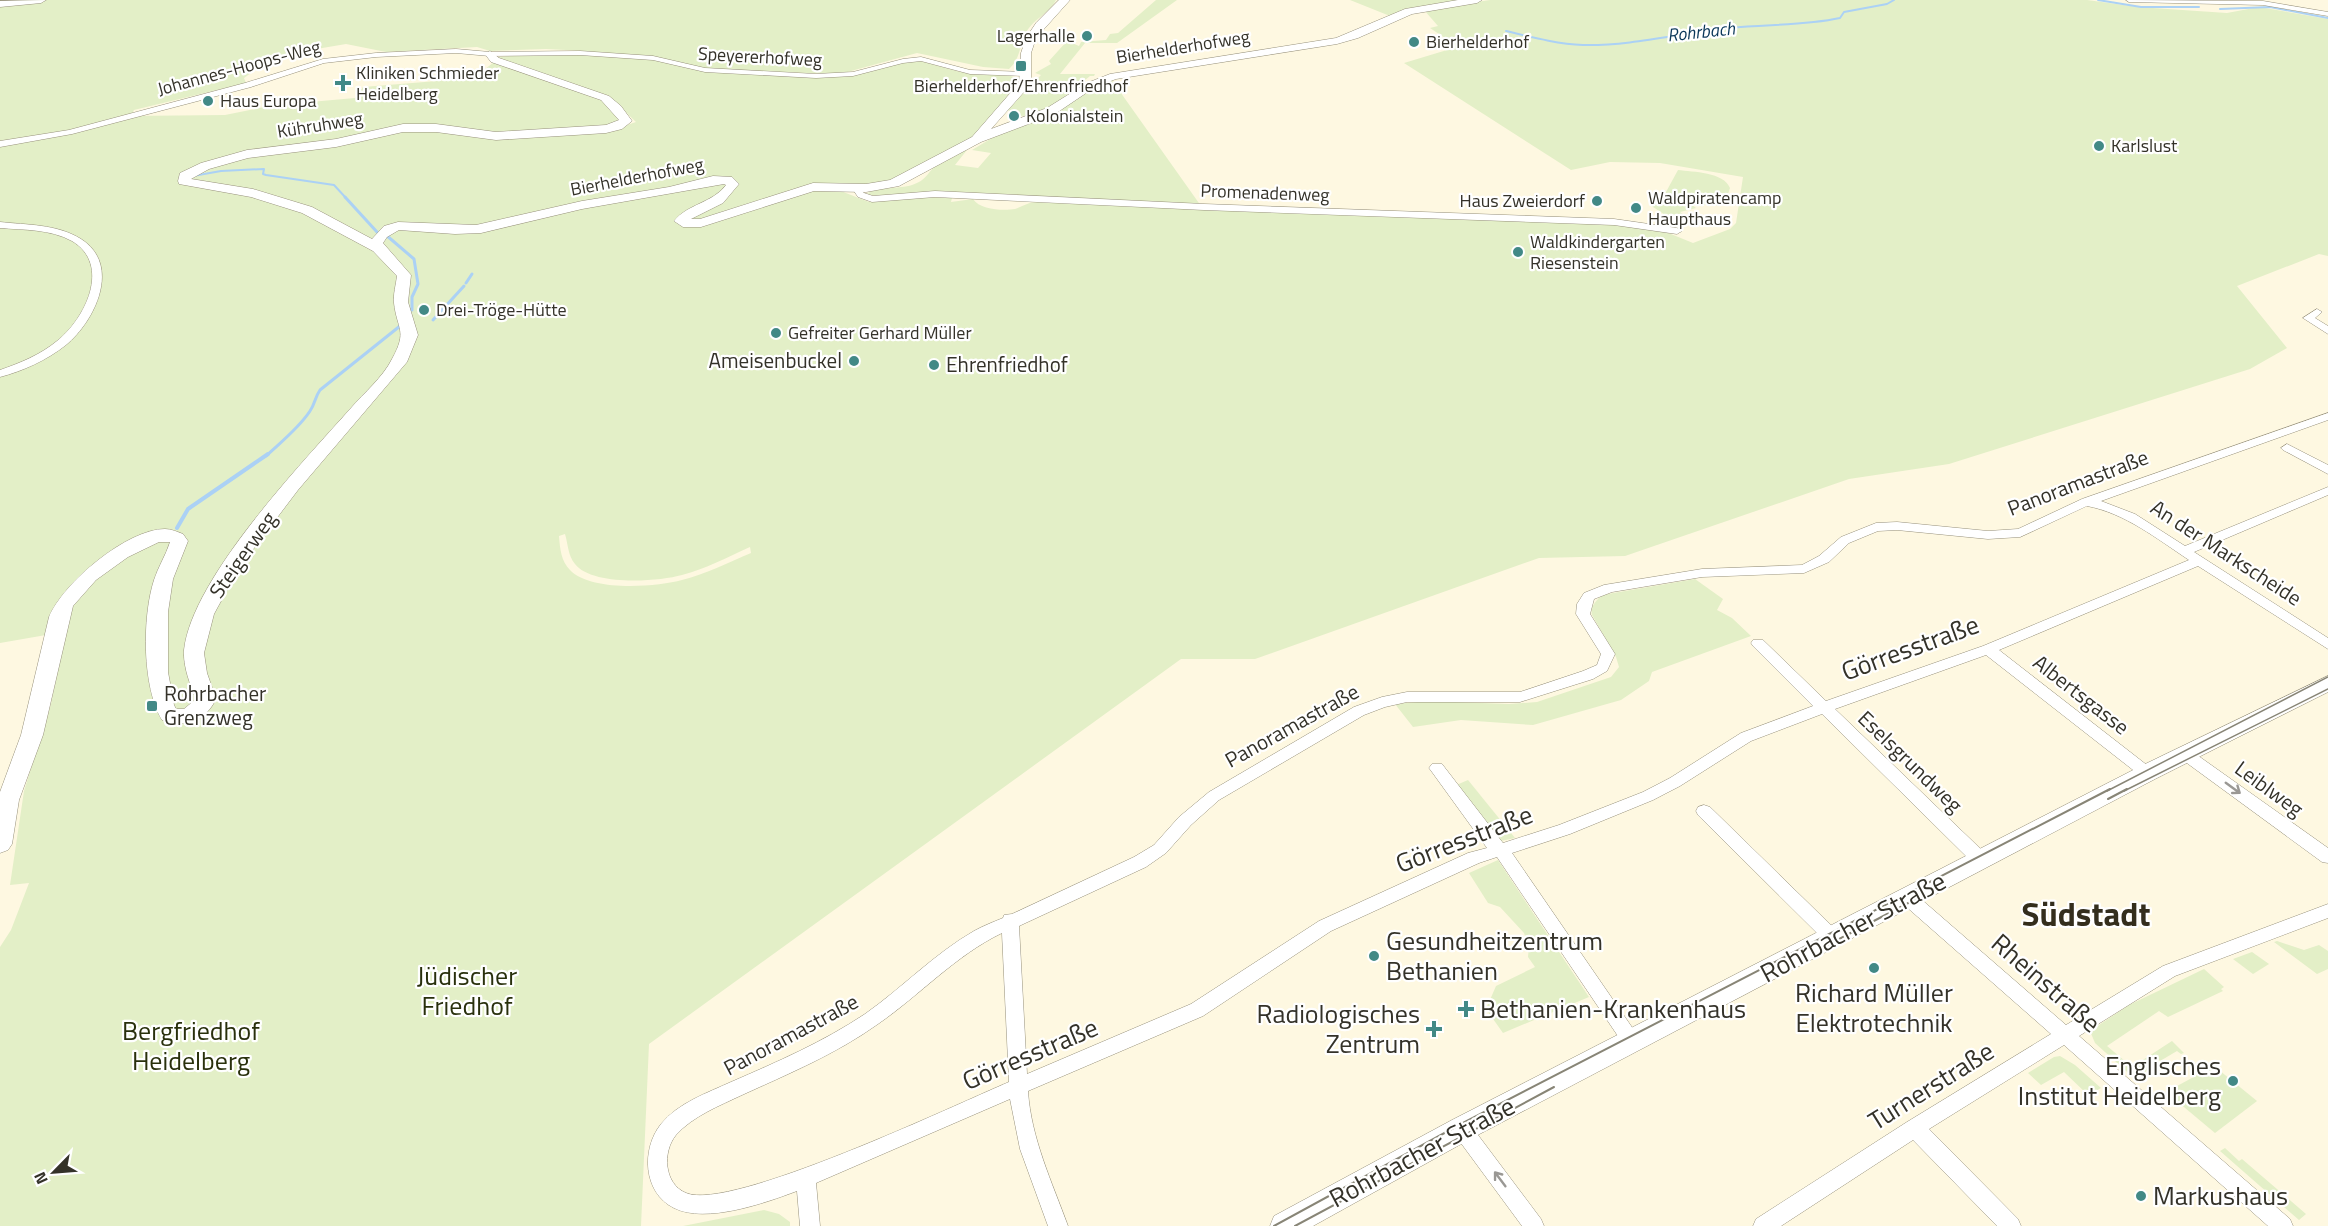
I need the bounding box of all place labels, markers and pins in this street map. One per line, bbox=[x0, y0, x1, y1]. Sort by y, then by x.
place label: Lagerhalle bbox=[997, 22, 1075, 49]
place label: Bierhelderhof bbox=[1426, 28, 1529, 55]
marker: Lagerhalle bbox=[1080, 29, 1094, 43]
marker: Bierhelderhof bbox=[1407, 35, 1421, 49]
place label: Kliniken Schmieder Heidelberg bbox=[356, 59, 499, 107]
marker: Bierhelderhof/Ehrenfriedhof bbox=[1014, 59, 1028, 73]
place label: Bierhelderhof/Ehrenfriedhof bbox=[914, 72, 1128, 99]
marker: Kliniken Schmieder Heidelberg bbox=[334, 74, 352, 92]
place label: Haus Europa bbox=[220, 87, 316, 114]
marker: Haus Europa bbox=[201, 94, 215, 108]
place label: Kolonialstein bbox=[1026, 102, 1123, 129]
marker: Kolonialstein bbox=[1007, 109, 1021, 123]
place label: Karlslust bbox=[2111, 132, 2178, 159]
marker: Karlslust bbox=[2092, 139, 2106, 153]
place label: Waldpiratencamp Haupthaus bbox=[1648, 184, 1782, 232]
place label: Haus Zweierdorf bbox=[1460, 187, 1585, 214]
marker: Haus Zweierdorf bbox=[1590, 194, 1604, 208]
marker: Waldpiratencamp Haupthaus bbox=[1629, 201, 1643, 215]
place label: Waldkindergarten Riesenstein bbox=[1530, 228, 1665, 276]
marker: Waldkindergarten Riesenstein bbox=[1511, 245, 1525, 259]
place label: Drei-Tröge-Hütte bbox=[436, 296, 567, 323]
marker: Drei-Tröge-Hütte bbox=[417, 303, 431, 317]
place label: Gefreiter Gerhard Müller bbox=[788, 319, 972, 346]
marker: Gefreiter Gerhard Müller bbox=[769, 326, 783, 340]
place label: Ameisenbuckel bbox=[708, 344, 842, 376]
place label: Ehrenfriedhof bbox=[946, 348, 1068, 380]
marker: Ameisenbuckel bbox=[847, 354, 861, 368]
marker: Ehrenfriedhof bbox=[927, 358, 941, 372]
place label: Rohrbacher Grenzweg bbox=[164, 677, 266, 733]
marker: Rohrbacher Grenzweg bbox=[145, 699, 159, 713]
place label: Gesundheitzentrum Bethanien bbox=[1386, 921, 1603, 990]
marker: Gesundheitzentrum Bethanien bbox=[1367, 949, 1381, 963]
marker: Richard Müller Elektrotechnik bbox=[1867, 961, 1881, 975]
place label: Richard Müller Elektrotechnik bbox=[1795, 973, 1953, 1042]
place label: Bethanien-Krankenhaus bbox=[1480, 989, 1746, 1028]
place label: Radiologisches Zentrum bbox=[1256, 994, 1420, 1063]
marker: Bethanien-Krankenhaus bbox=[1457, 1000, 1475, 1018]
marker: Radiologisches Zentrum bbox=[1425, 1020, 1443, 1038]
place label: Englisches Institut Heidelberg bbox=[2018, 1046, 2221, 1115]
marker: Englisches Institut Heidelberg bbox=[2226, 1074, 2240, 1088]
place label: Markushaus bbox=[2153, 1176, 2288, 1215]
marker: Markushaus bbox=[2134, 1189, 2148, 1203]

